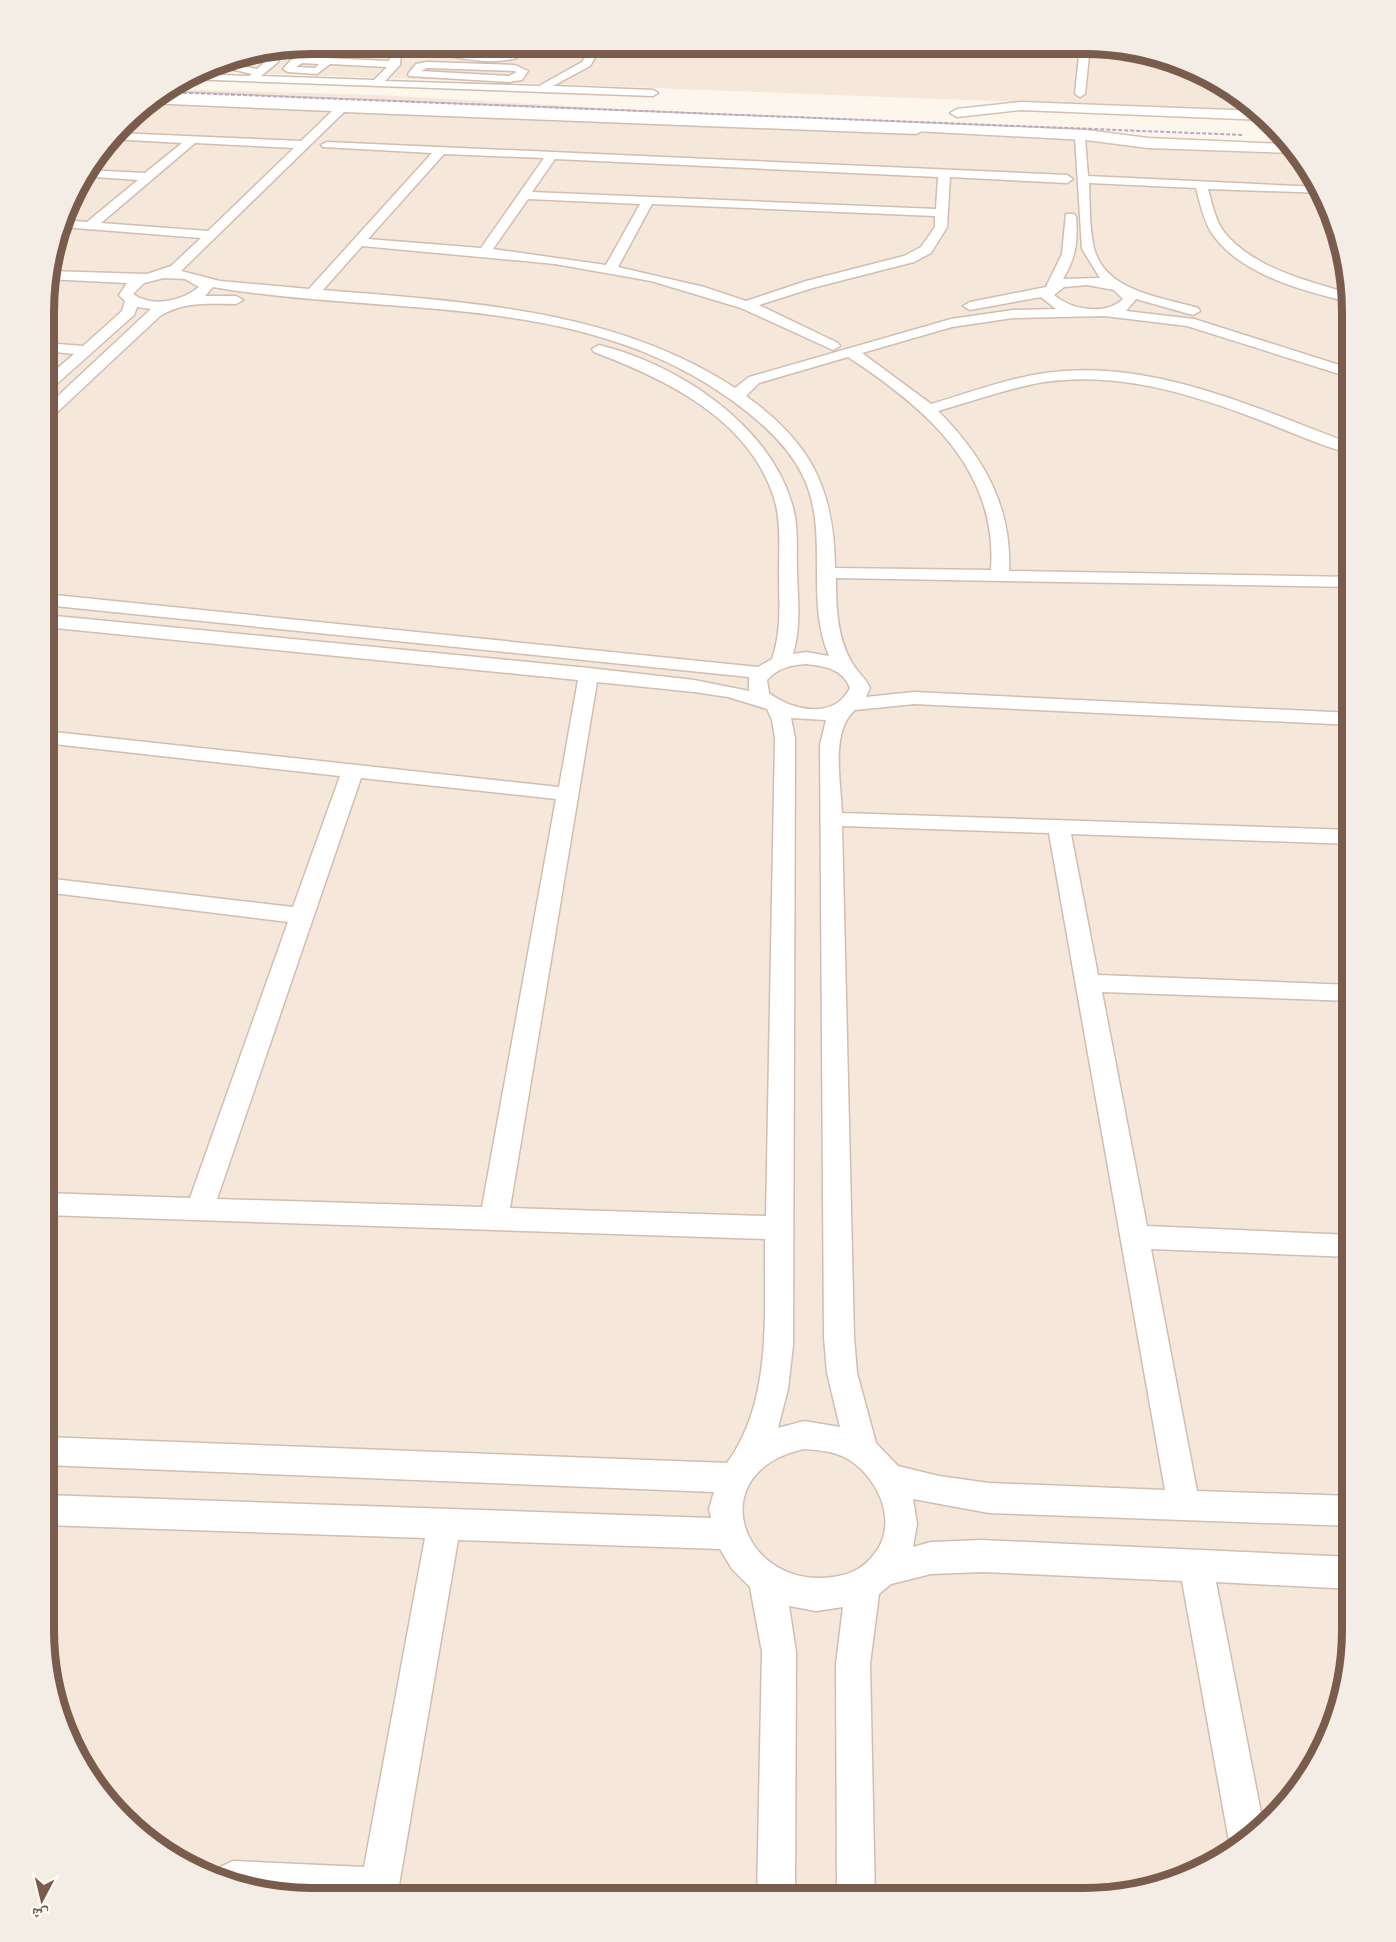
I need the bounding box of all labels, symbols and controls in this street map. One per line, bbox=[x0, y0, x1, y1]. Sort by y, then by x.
north arrow bbox=[12, 1870, 72, 1930]
text: ش bbox=[31, 1904, 50, 1925]

